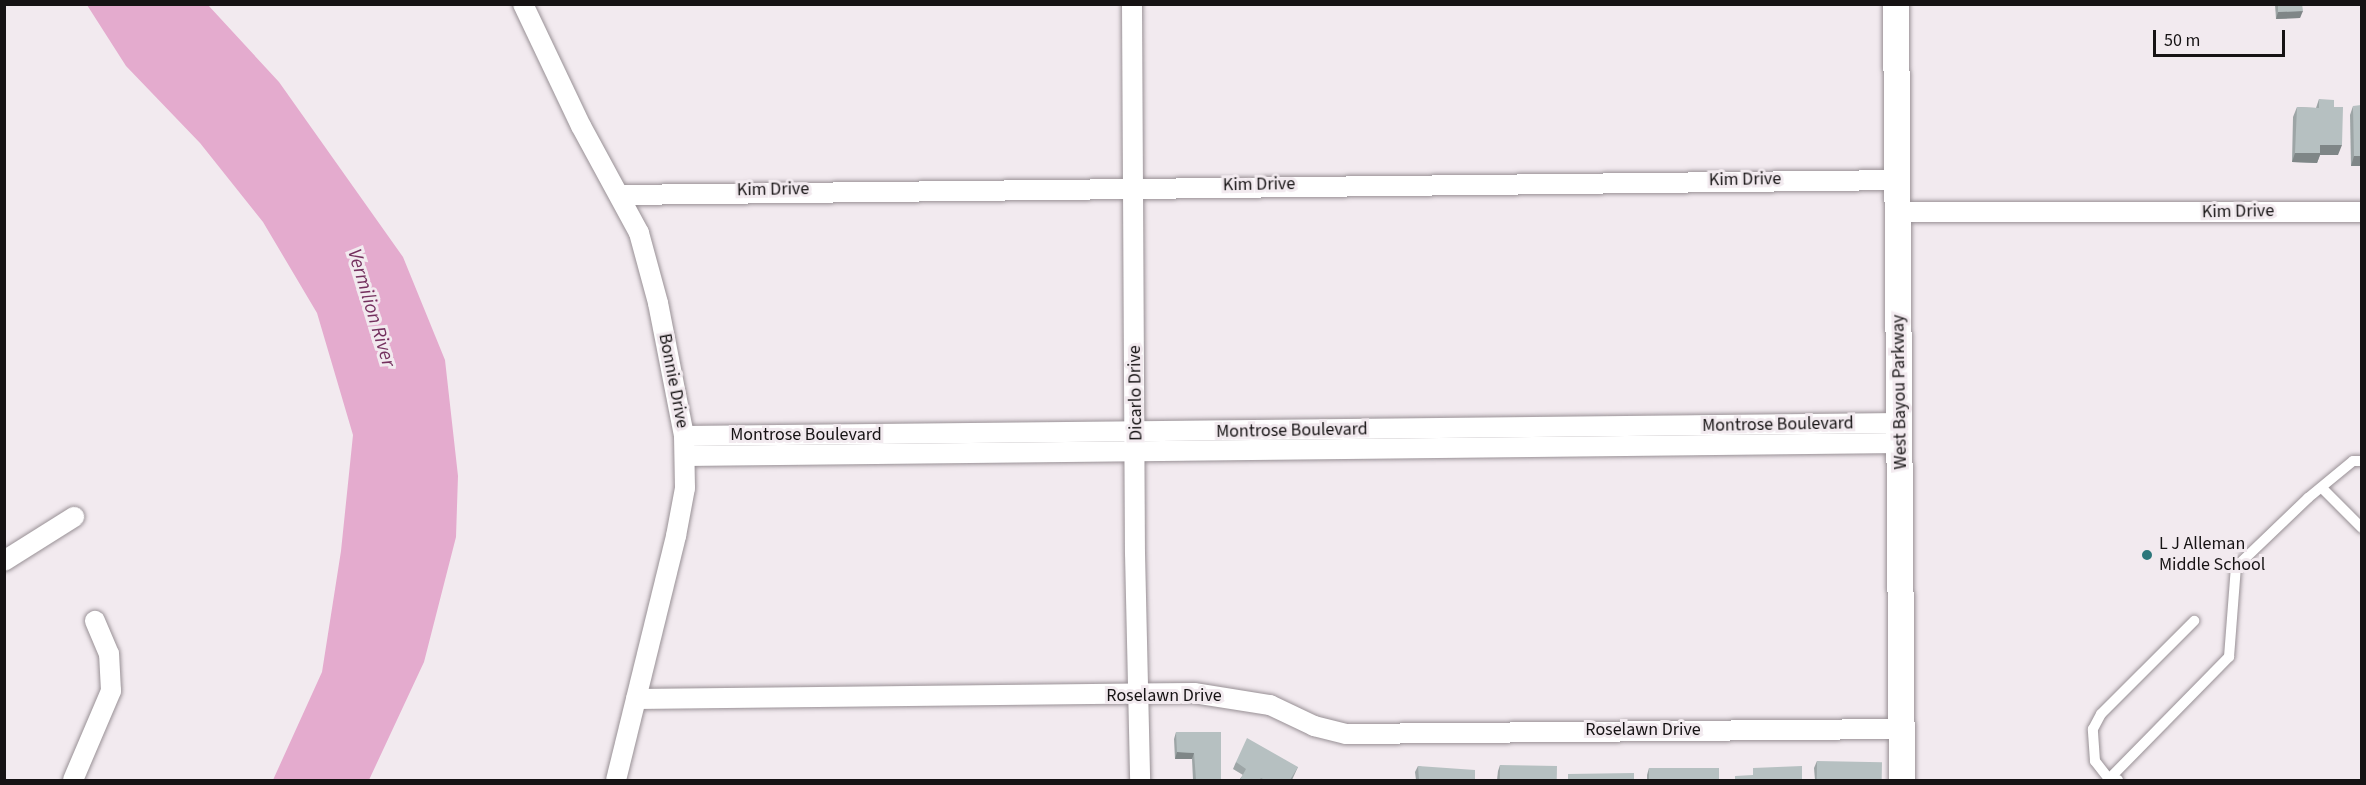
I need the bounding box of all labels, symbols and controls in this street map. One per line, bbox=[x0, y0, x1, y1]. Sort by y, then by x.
scale bar bbox=[2156, 18, 2288, 56]
text: 50 m bbox=[2164, 28, 2200, 53]
street label: Kim Drive bbox=[1709, 169, 1781, 191]
street label: Kim Drive bbox=[1223, 174, 1295, 196]
street label: Kim Drive bbox=[737, 179, 809, 201]
street label: Kim Drive bbox=[2202, 201, 2274, 223]
water label: Vermilion River bbox=[342, 246, 400, 370]
street label: West Bayou Parkway bbox=[1888, 314, 1912, 470]
street label: Bonnie Drive bbox=[653, 332, 693, 430]
street label: Dicarlo Drive bbox=[1124, 345, 1148, 441]
street label: Montrose Boulevard bbox=[1702, 413, 1854, 437]
street label: Montrose Boulevard bbox=[1216, 419, 1368, 443]
street label: Montrose Boulevard bbox=[730, 424, 882, 446]
place label: L J Alleman Middle School bbox=[2159, 534, 2265, 576]
marker: L J Alleman Middle School bbox=[2140, 548, 2154, 562]
street label: Roselawn Drive bbox=[1106, 685, 1222, 707]
street label: Roselawn Drive bbox=[1585, 719, 1701, 741]

